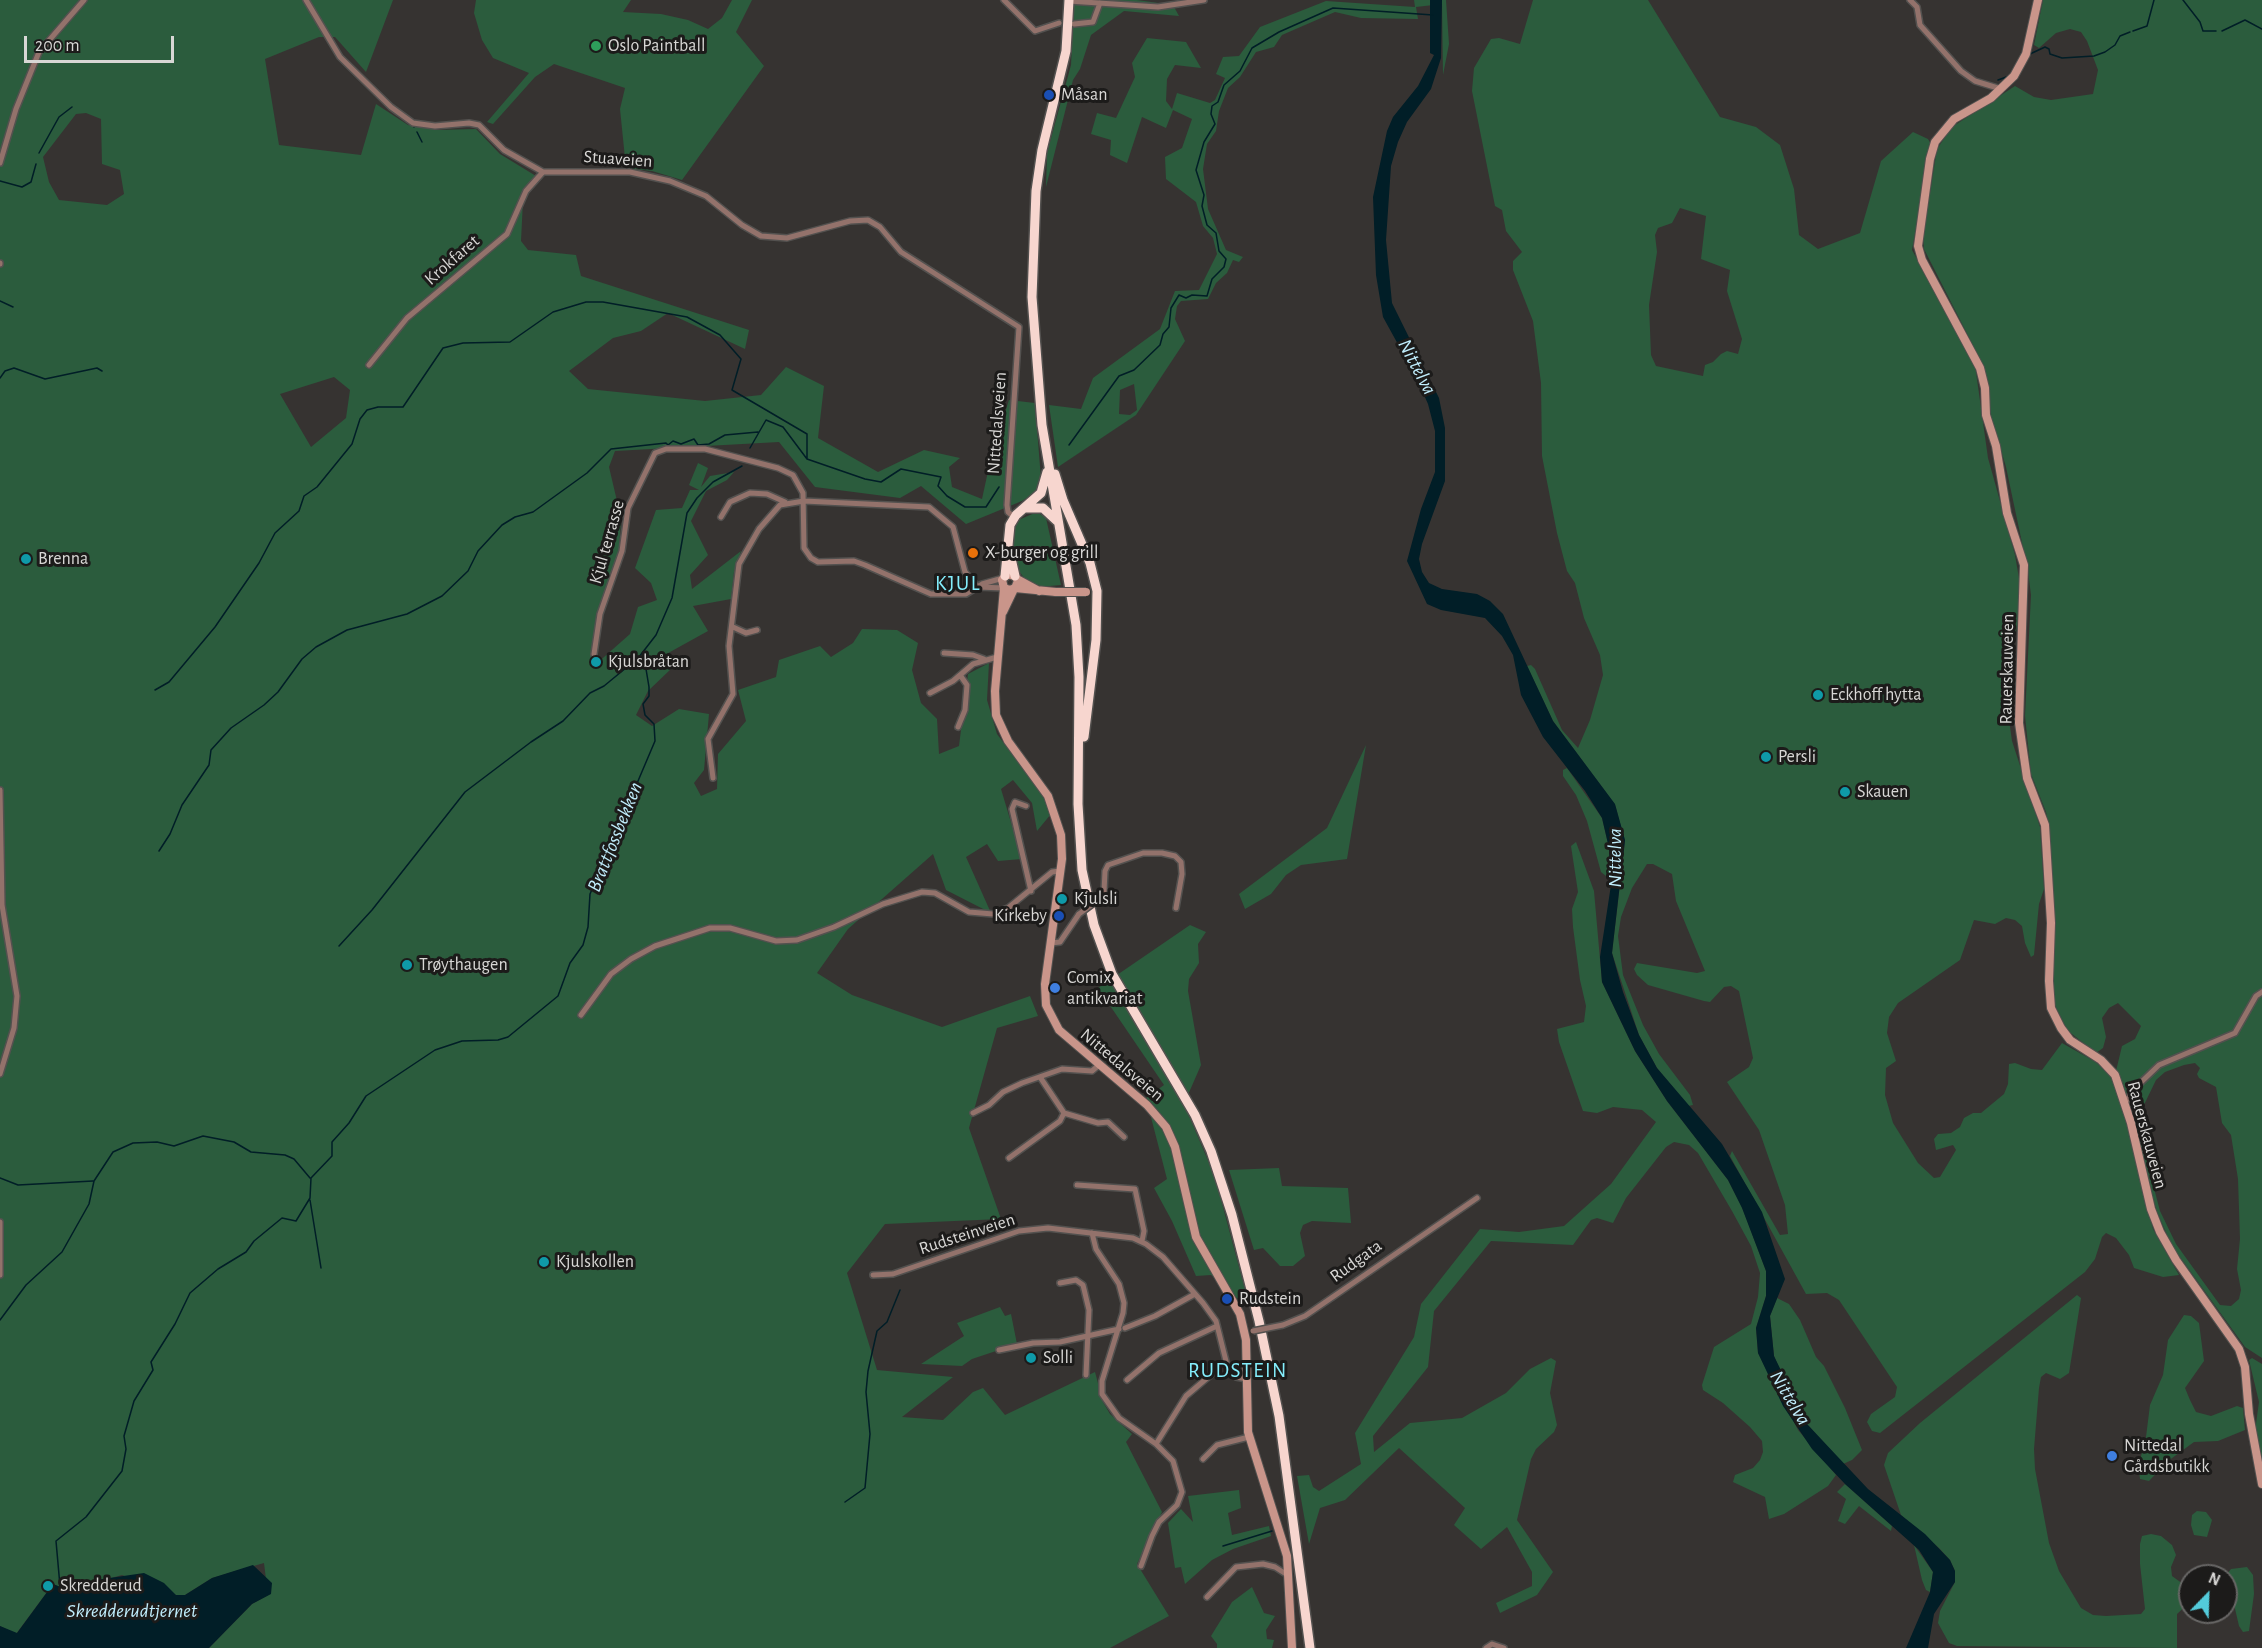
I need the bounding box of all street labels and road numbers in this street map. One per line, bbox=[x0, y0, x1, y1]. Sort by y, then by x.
street label: Stuaveien bbox=[583, 146, 653, 172]
street label: Krokfaret bbox=[420, 230, 484, 290]
street label: Nittedalsveien bbox=[983, 371, 1011, 475]
street label: Kjul terrasse bbox=[585, 498, 629, 586]
street label: Rauerskauveien bbox=[1995, 614, 2019, 724]
street label: Nittedalsveien bbox=[1076, 1024, 1168, 1106]
street label: Rauerskauveien bbox=[2122, 1079, 2172, 1191]
street label: Rudsteinveien bbox=[916, 1208, 1018, 1260]
street label: Rudgata bbox=[1326, 1235, 1386, 1287]

